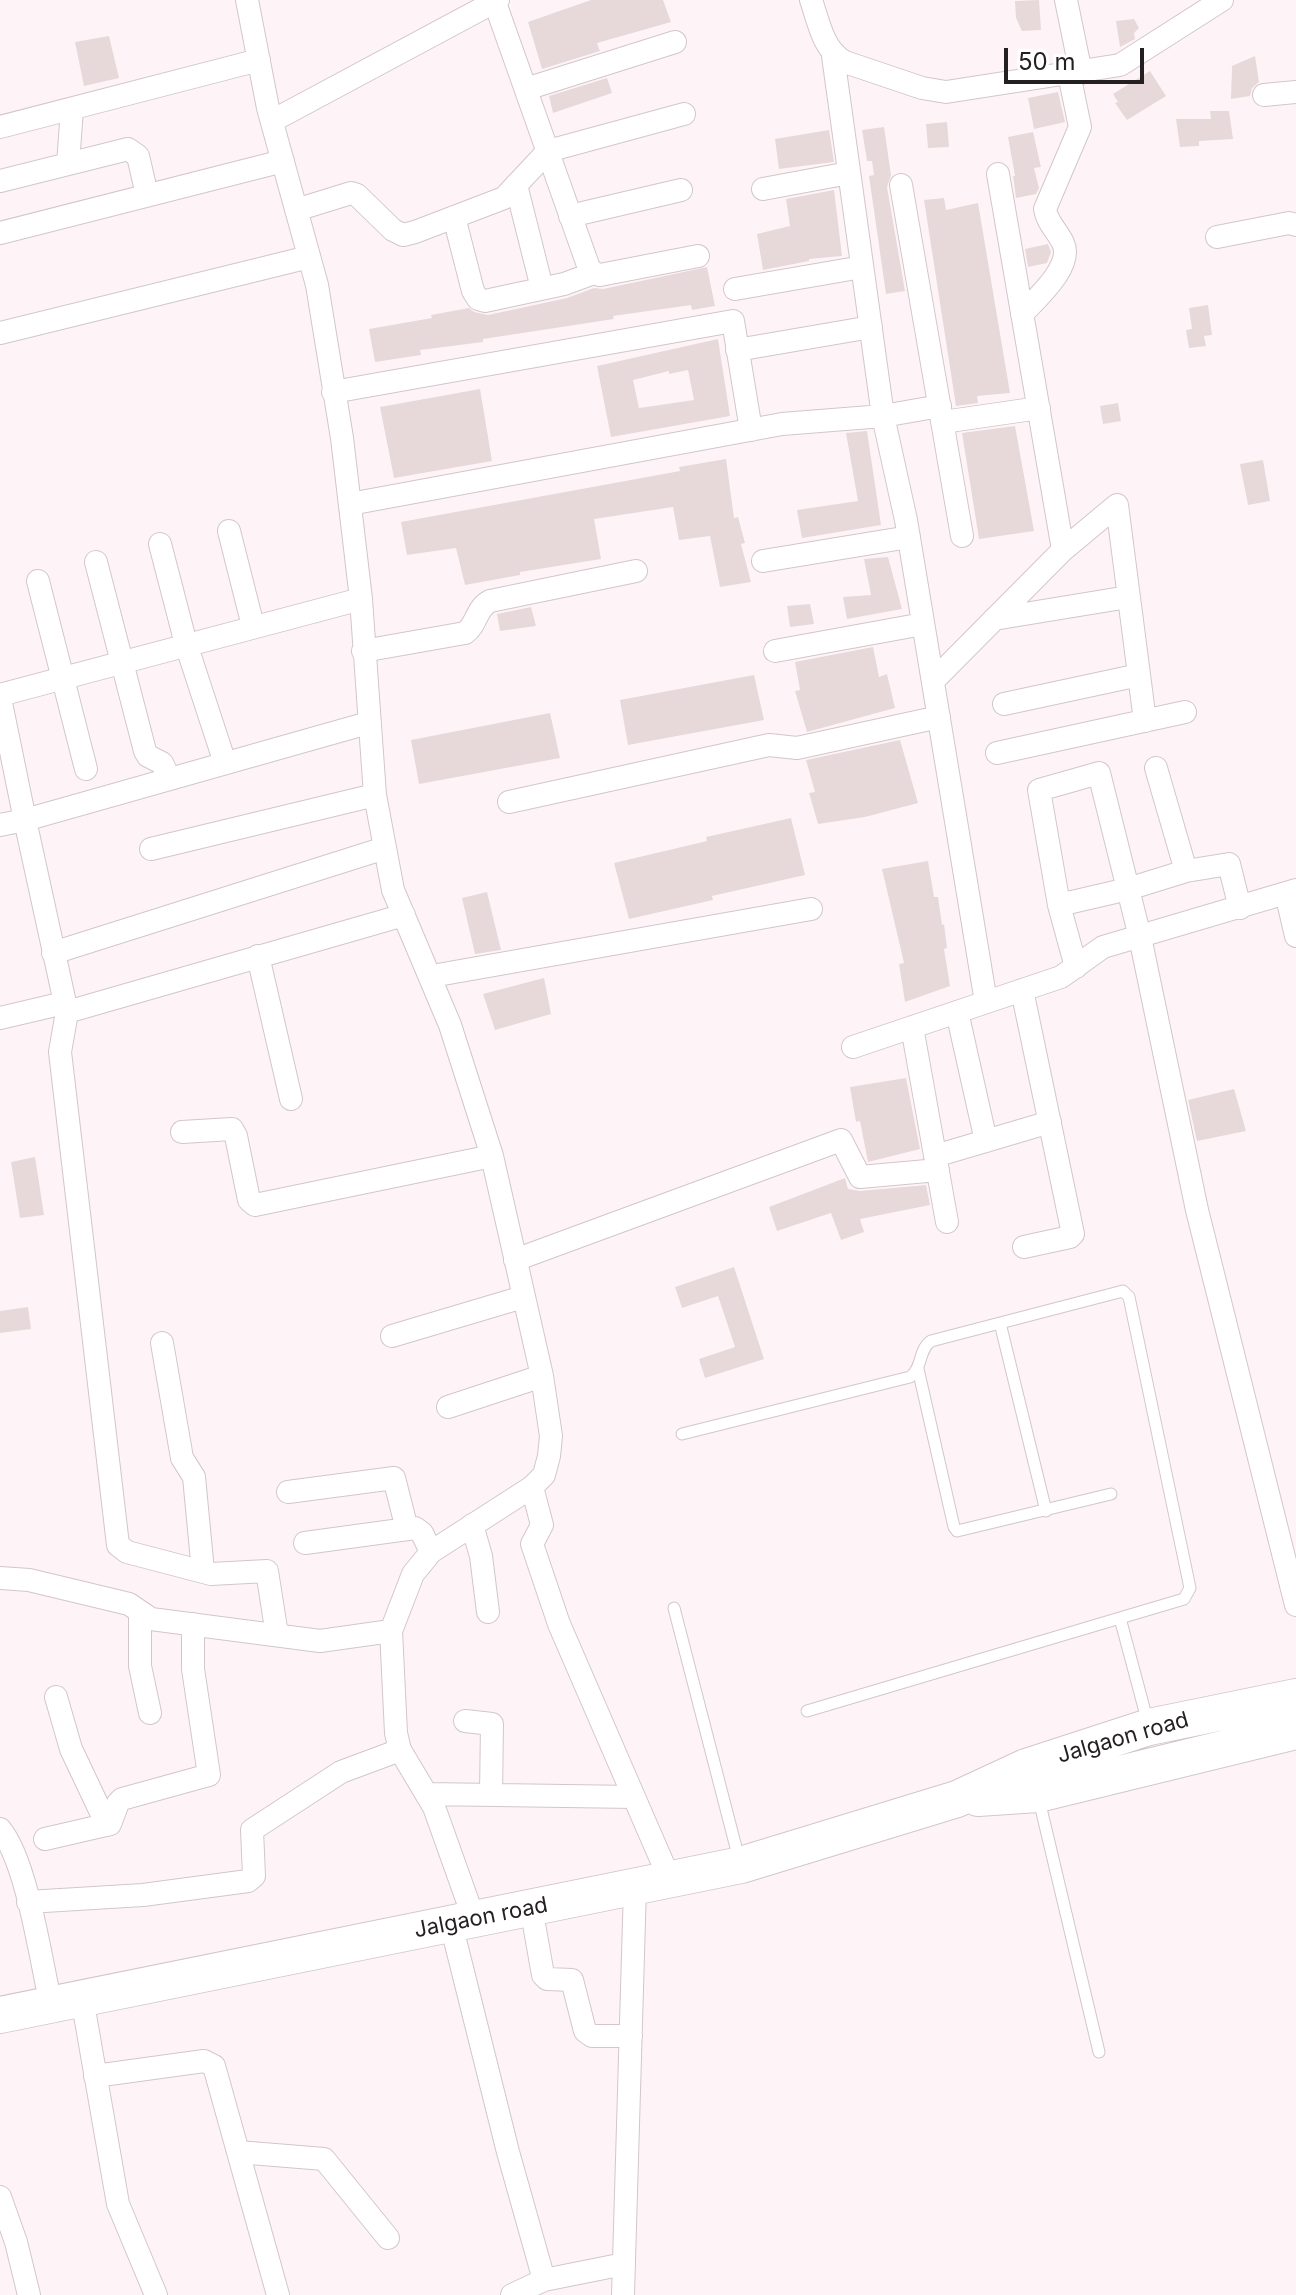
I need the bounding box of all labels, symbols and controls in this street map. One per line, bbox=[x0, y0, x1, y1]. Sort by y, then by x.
scale bar bbox=[1008, 32, 1148, 82]
text: 50 m bbox=[1018, 47, 1076, 76]
street label: Jalgaon road bbox=[1054, 1707, 1192, 1769]
street label: Jalgaon road bbox=[412, 1892, 550, 1944]

